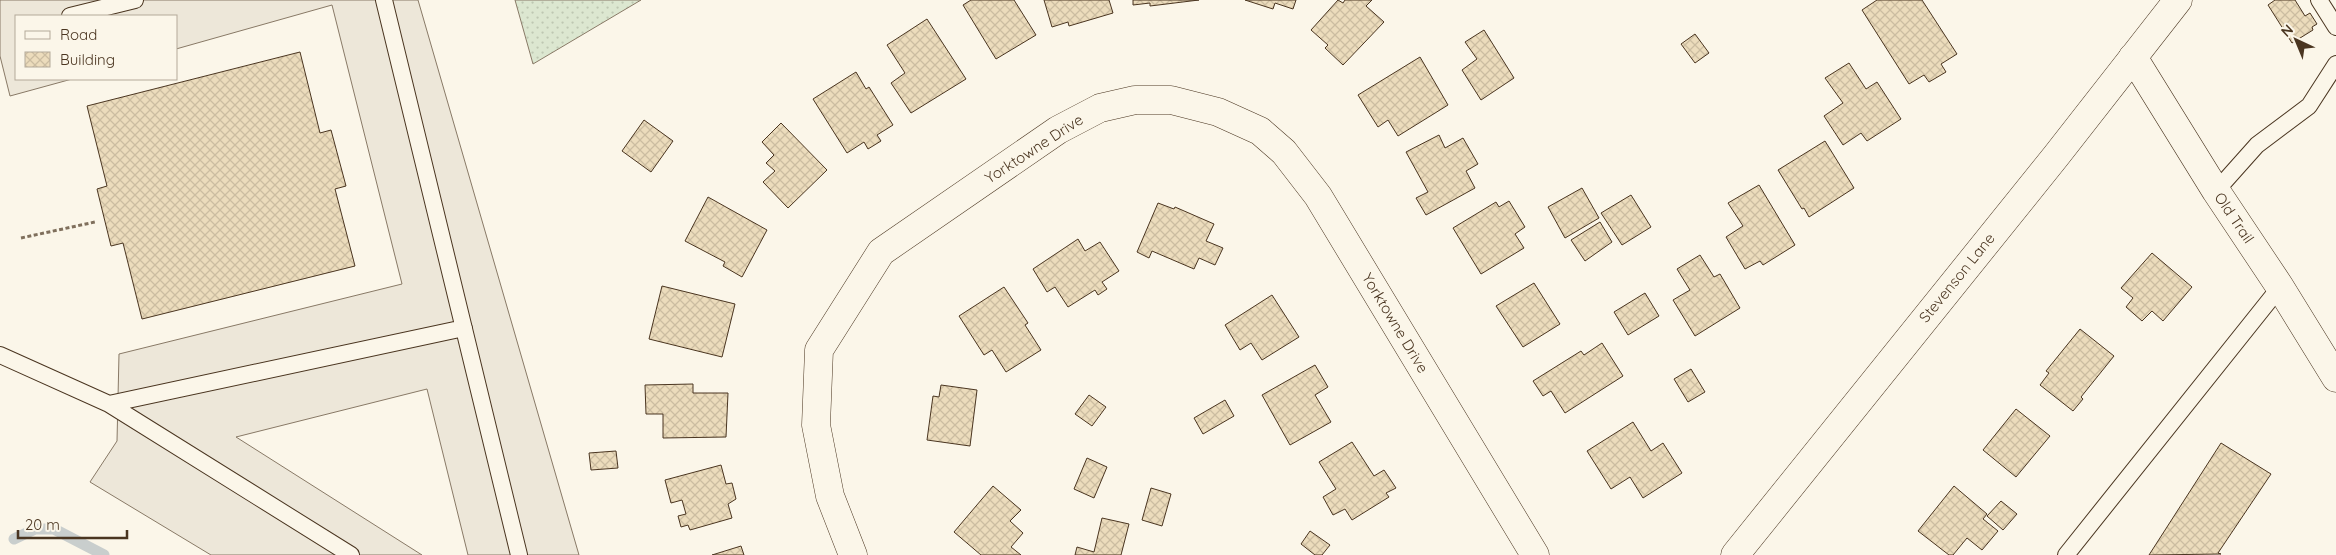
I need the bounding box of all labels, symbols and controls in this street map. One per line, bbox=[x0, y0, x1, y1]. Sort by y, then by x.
legend bbox=[15, 15, 178, 80]
north arrow bbox=[2271, 15, 2321, 65]
text: N bbox=[2277, 21, 2297, 41]
text: Road bbox=[60, 25, 97, 44]
text: Building bbox=[60, 50, 115, 69]
street label: Yorktowne Drive bbox=[981, 110, 1086, 187]
street label: Old Trail bbox=[2210, 189, 2258, 247]
street label: Stevenson Lane bbox=[1915, 229, 1999, 326]
street label: Yorktowne Drive bbox=[1358, 269, 1433, 376]
scale bar bbox=[18, 508, 126, 540]
text: 20 m bbox=[25, 515, 60, 534]

